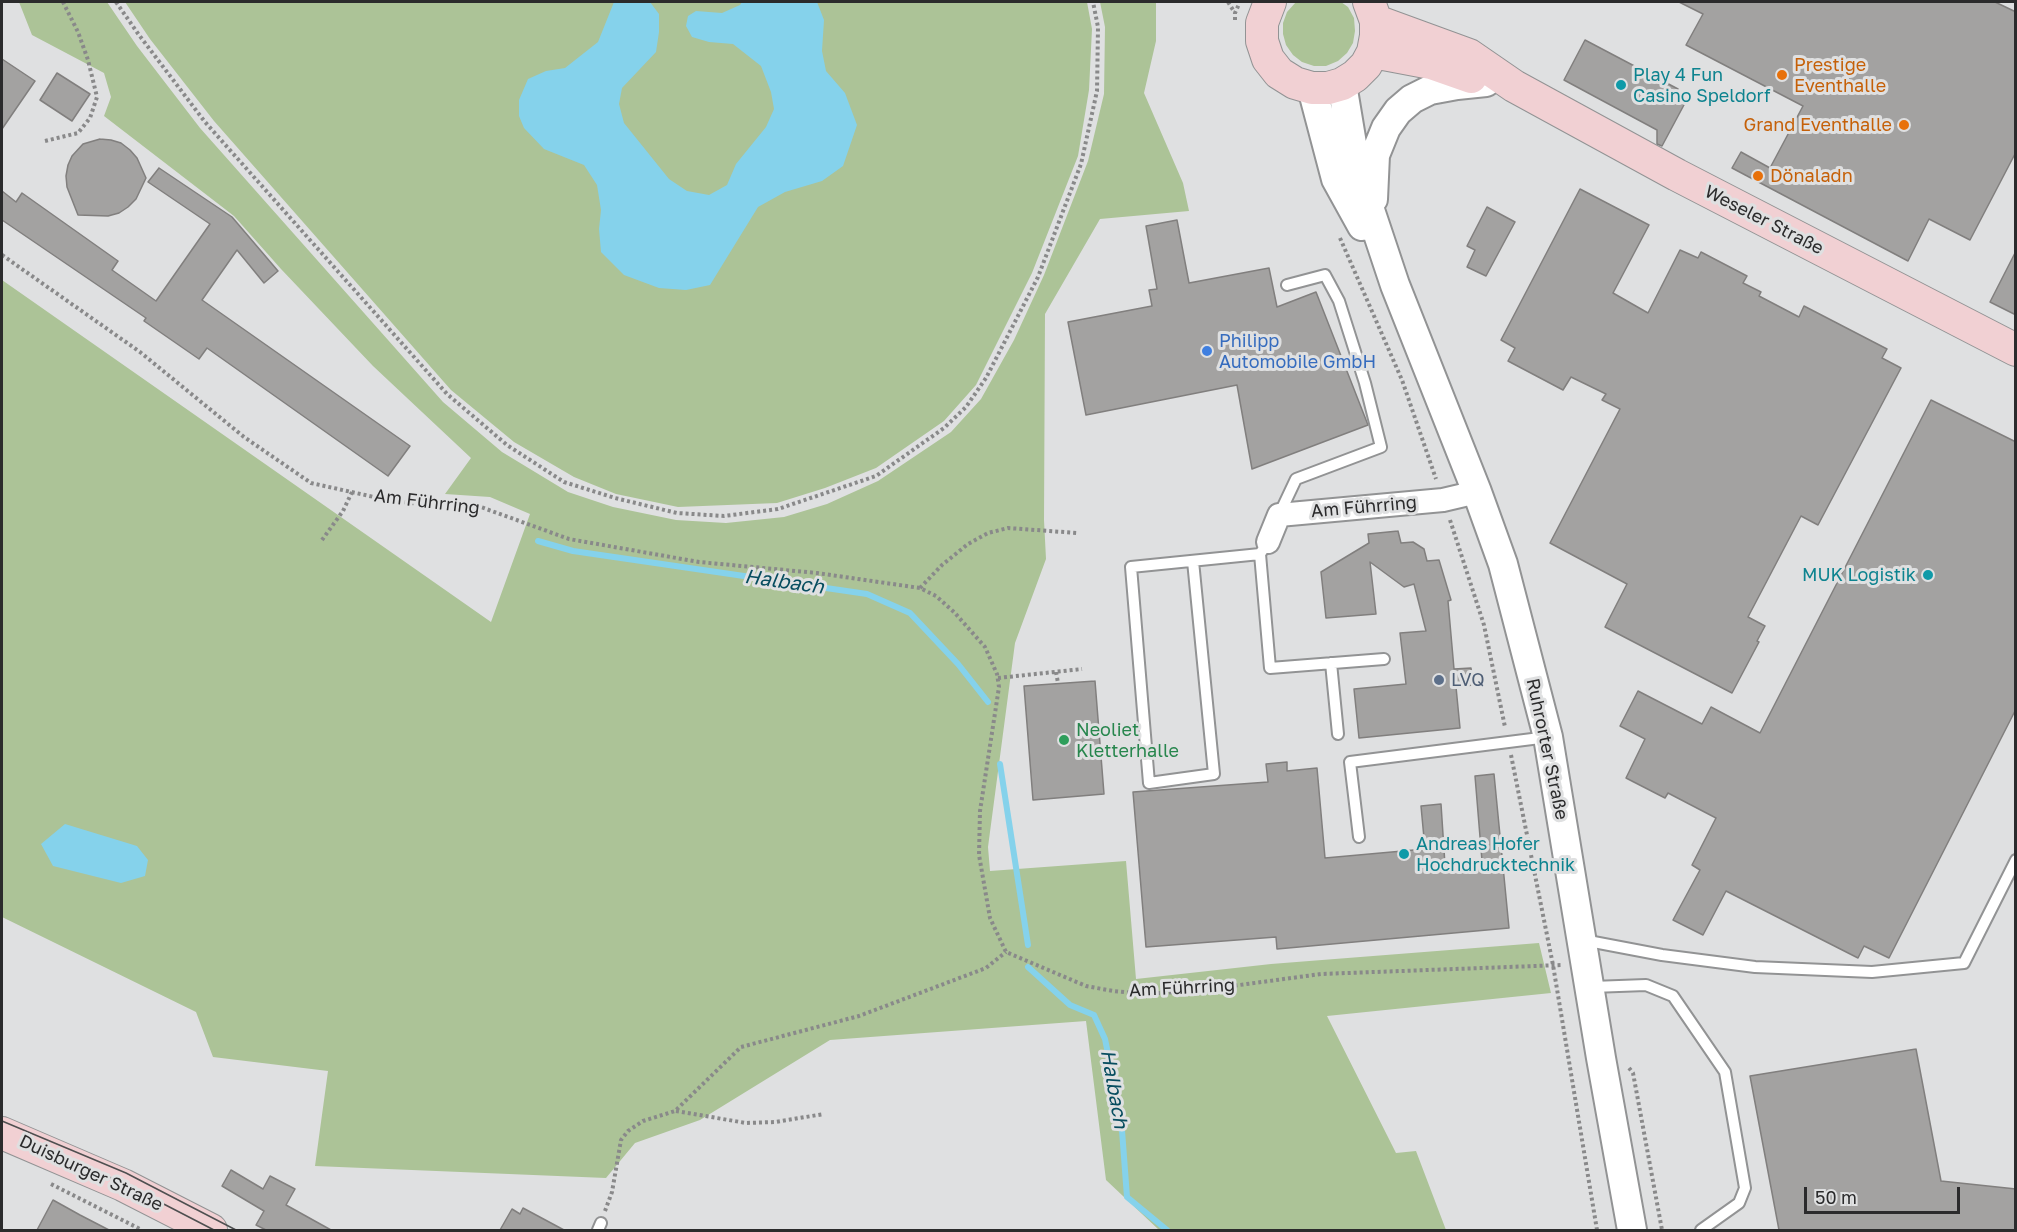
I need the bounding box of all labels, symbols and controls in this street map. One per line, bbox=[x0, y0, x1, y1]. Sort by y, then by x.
place label: Prestige Eventhalle bbox=[1794, 54, 1886, 97]
place label: Play 4 Fun Casino Speldorf bbox=[1633, 64, 1771, 106]
marker: Prestige Eventhalle bbox=[1775, 68, 1789, 82]
marker: Play 4 Fun Casino Speldorf bbox=[1614, 78, 1628, 92]
place label: Grand Eventhalle bbox=[1744, 114, 1892, 136]
marker: Grand Eventhalle bbox=[1897, 118, 1911, 132]
place label: Dönaladn bbox=[1770, 165, 1853, 187]
marker: Dönaladn bbox=[1751, 169, 1765, 183]
street label: Weseler Straße bbox=[1701, 181, 1827, 259]
place label: Philipp Automobile GmbH bbox=[1219, 330, 1376, 372]
marker: Philipp Automobile GmbH bbox=[1200, 344, 1214, 358]
street label: Am Führring bbox=[373, 485, 481, 519]
street label: Am Führring bbox=[1310, 492, 1418, 522]
place label: MUK Logistik bbox=[1802, 564, 1916, 586]
water label: Halbach bbox=[743, 565, 825, 599]
marker: MUK Logistik bbox=[1921, 568, 1935, 582]
place label: LVQ bbox=[1451, 669, 1484, 691]
marker: LVQ bbox=[1432, 673, 1446, 687]
street label: Ruhrorter Straße bbox=[1521, 676, 1573, 822]
place label: Neoliet Kletterhalle bbox=[1076, 719, 1179, 762]
marker: Neoliet Kletterhalle bbox=[1057, 733, 1071, 747]
place label: Andreas Hofer Hochdrucktechnik bbox=[1416, 833, 1575, 876]
marker: Andreas Hofer Hochdrucktechnik bbox=[1397, 847, 1411, 861]
street label: Am Führring bbox=[1128, 974, 1236, 1002]
water label: Halbach bbox=[1095, 1048, 1133, 1130]
street label: Duisburger Straße bbox=[16, 1130, 166, 1216]
scale bar bbox=[1807, 1175, 1963, 1213]
text: 50 m bbox=[1815, 1186, 1857, 1208]

